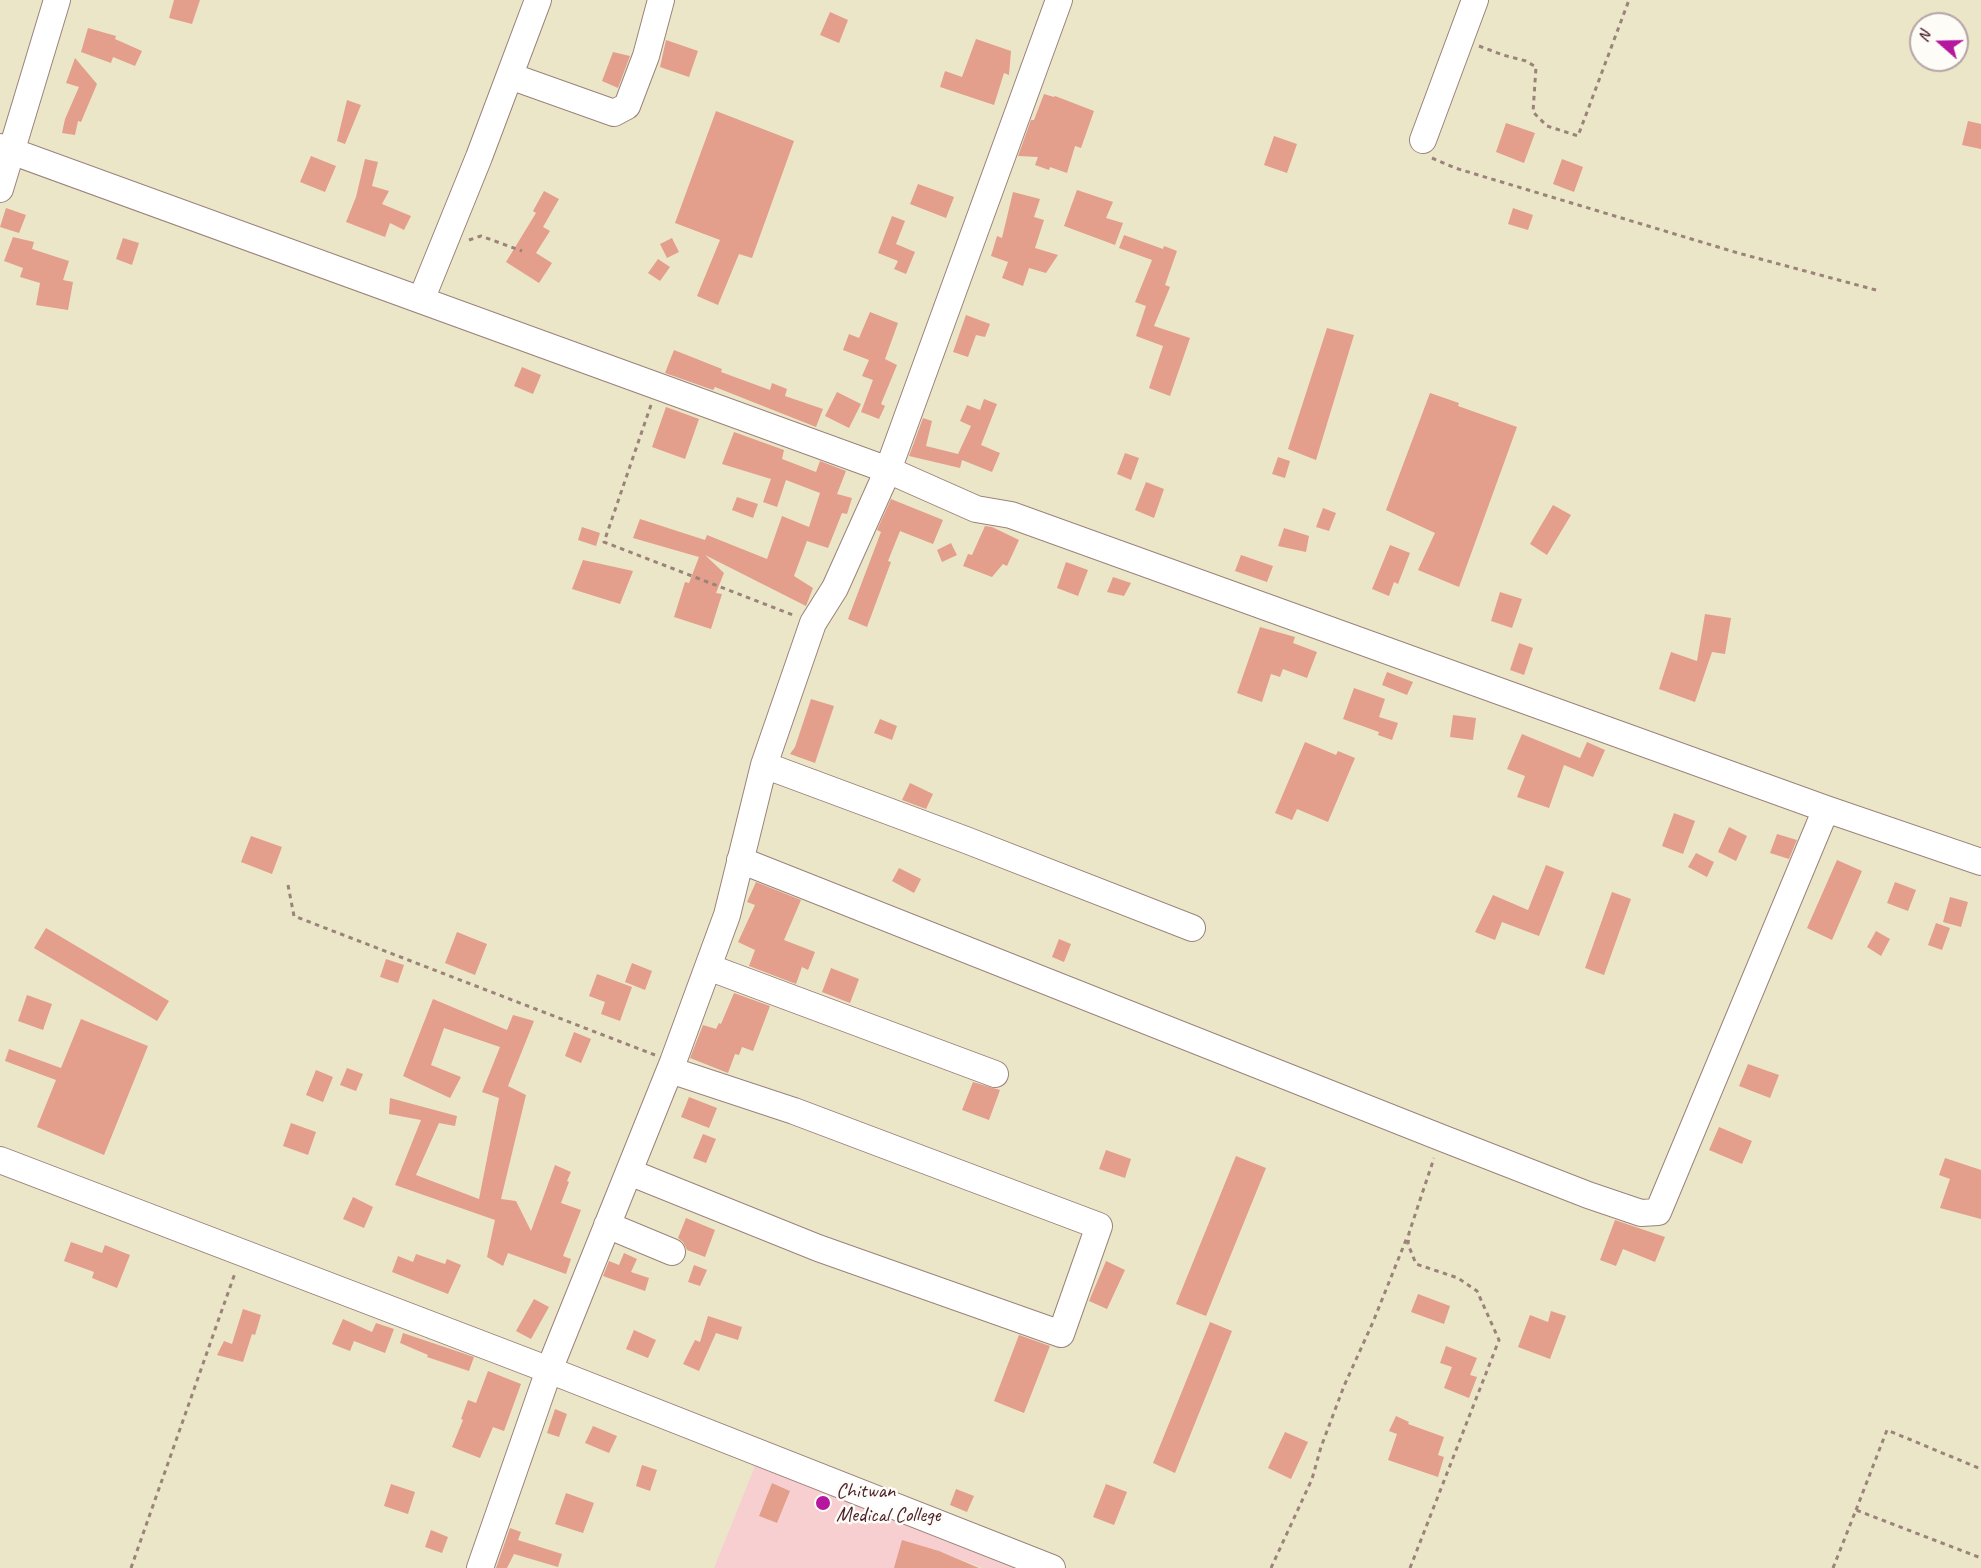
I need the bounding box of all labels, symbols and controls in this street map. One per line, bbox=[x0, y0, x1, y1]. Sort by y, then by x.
north arrow bbox=[1909, 12, 1969, 72]
text: N bbox=[1913, 28, 1935, 45]
place label: Chitwan Medical College bbox=[836, 1478, 940, 1528]
marker: Chitwan Medical College bbox=[814, 1494, 832, 1512]

